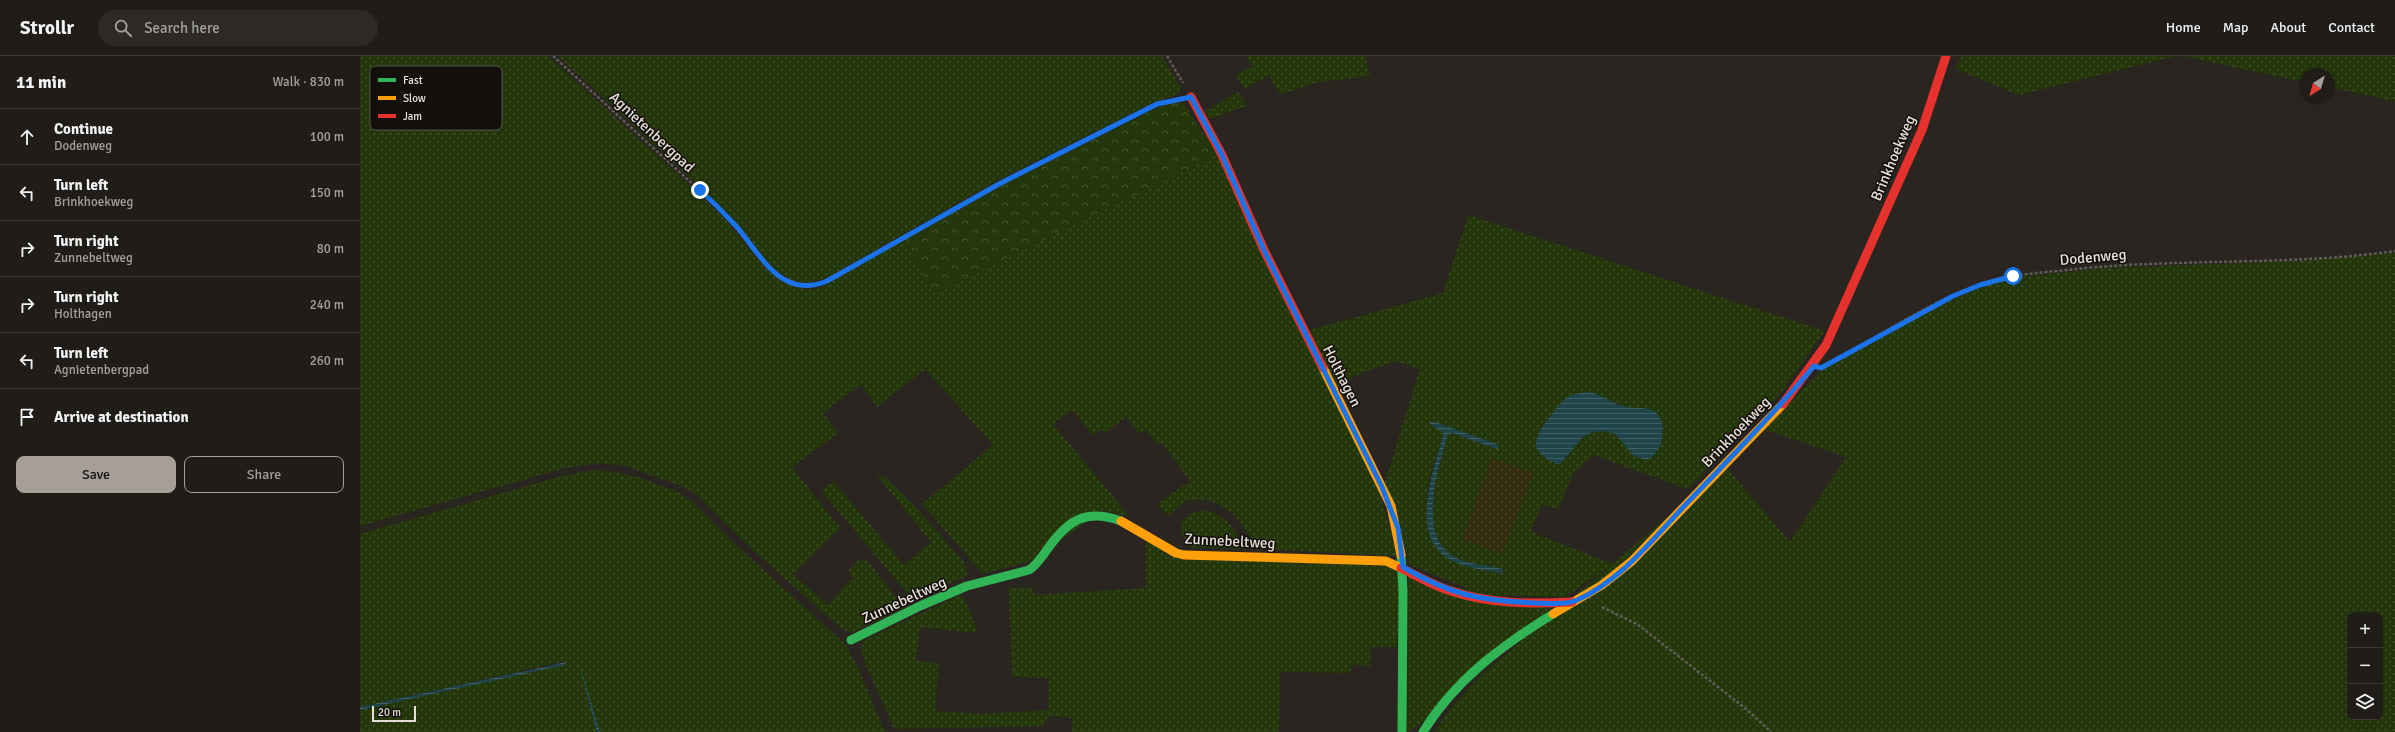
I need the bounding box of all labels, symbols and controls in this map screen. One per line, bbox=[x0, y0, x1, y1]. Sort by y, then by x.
search box bbox=[98, 10, 378, 46]
text: Strollr bbox=[20, 16, 74, 40]
icon: search bbox=[112, 17, 134, 39]
text: Search here bbox=[144, 19, 220, 37]
text: Home bbox=[2166, 19, 2201, 36]
text: Map bbox=[2223, 19, 2248, 36]
text: About bbox=[2270, 19, 2306, 36]
text: Contact bbox=[2328, 19, 2375, 36]
legend bbox=[370, 66, 502, 130]
north arrow bbox=[2299, 68, 2335, 104]
text: 11 min bbox=[16, 72, 66, 93]
text: Walk · 830 m bbox=[273, 74, 344, 90]
text: Fast bbox=[403, 74, 423, 87]
street label: Agnietenbergpad bbox=[606, 88, 698, 176]
text: Slow bbox=[403, 92, 426, 105]
text: Jam bbox=[403, 110, 422, 123]
street label: Brinkhoekweg bbox=[1867, 112, 1919, 204]
text: Continue bbox=[54, 120, 113, 138]
icon: ahead bbox=[16, 126, 38, 148]
text: 100 m bbox=[310, 129, 344, 145]
text: Dodenweg bbox=[54, 138, 112, 154]
text: Turn left bbox=[54, 176, 108, 194]
route end bbox=[691, 181, 709, 199]
icon: left bbox=[16, 182, 38, 204]
text: 150 m bbox=[310, 185, 344, 201]
text: Brinkhoekweg bbox=[54, 194, 133, 210]
text: Turn right bbox=[54, 232, 119, 250]
icon: right bbox=[16, 238, 38, 260]
text: 80 m bbox=[317, 241, 344, 257]
street label: Dodenweg bbox=[2059, 245, 2127, 269]
text: Zunnebeltweg bbox=[54, 250, 133, 266]
route start bbox=[2004, 267, 2022, 285]
text: Turn right bbox=[54, 288, 119, 306]
icon: right bbox=[16, 294, 38, 316]
text: 240 m bbox=[310, 297, 344, 313]
text: Holthagen bbox=[54, 306, 112, 322]
street label: Holthagen bbox=[1319, 342, 1365, 410]
text: Turn left bbox=[54, 344, 108, 362]
icon: left bbox=[16, 350, 38, 372]
text: 260 m bbox=[310, 353, 344, 369]
text: Agnietenbergpad bbox=[54, 362, 149, 378]
street label: Brinkhoekweg bbox=[1698, 393, 1774, 471]
icon: arrive bbox=[16, 406, 38, 428]
text: Arrive at destination bbox=[54, 408, 189, 426]
button: Save bbox=[16, 456, 176, 493]
button: Share bbox=[184, 456, 344, 493]
street label: Zunnebeltweg bbox=[1184, 530, 1276, 552]
street label: Zunnebeltweg bbox=[859, 573, 949, 627]
map controls bbox=[2347, 612, 2383, 720]
button: + bbox=[2347, 612, 2383, 648]
button: − bbox=[2347, 648, 2383, 684]
button: layers bbox=[2347, 684, 2383, 720]
scale bar bbox=[372, 704, 416, 723]
text: 20 m bbox=[378, 706, 401, 719]

